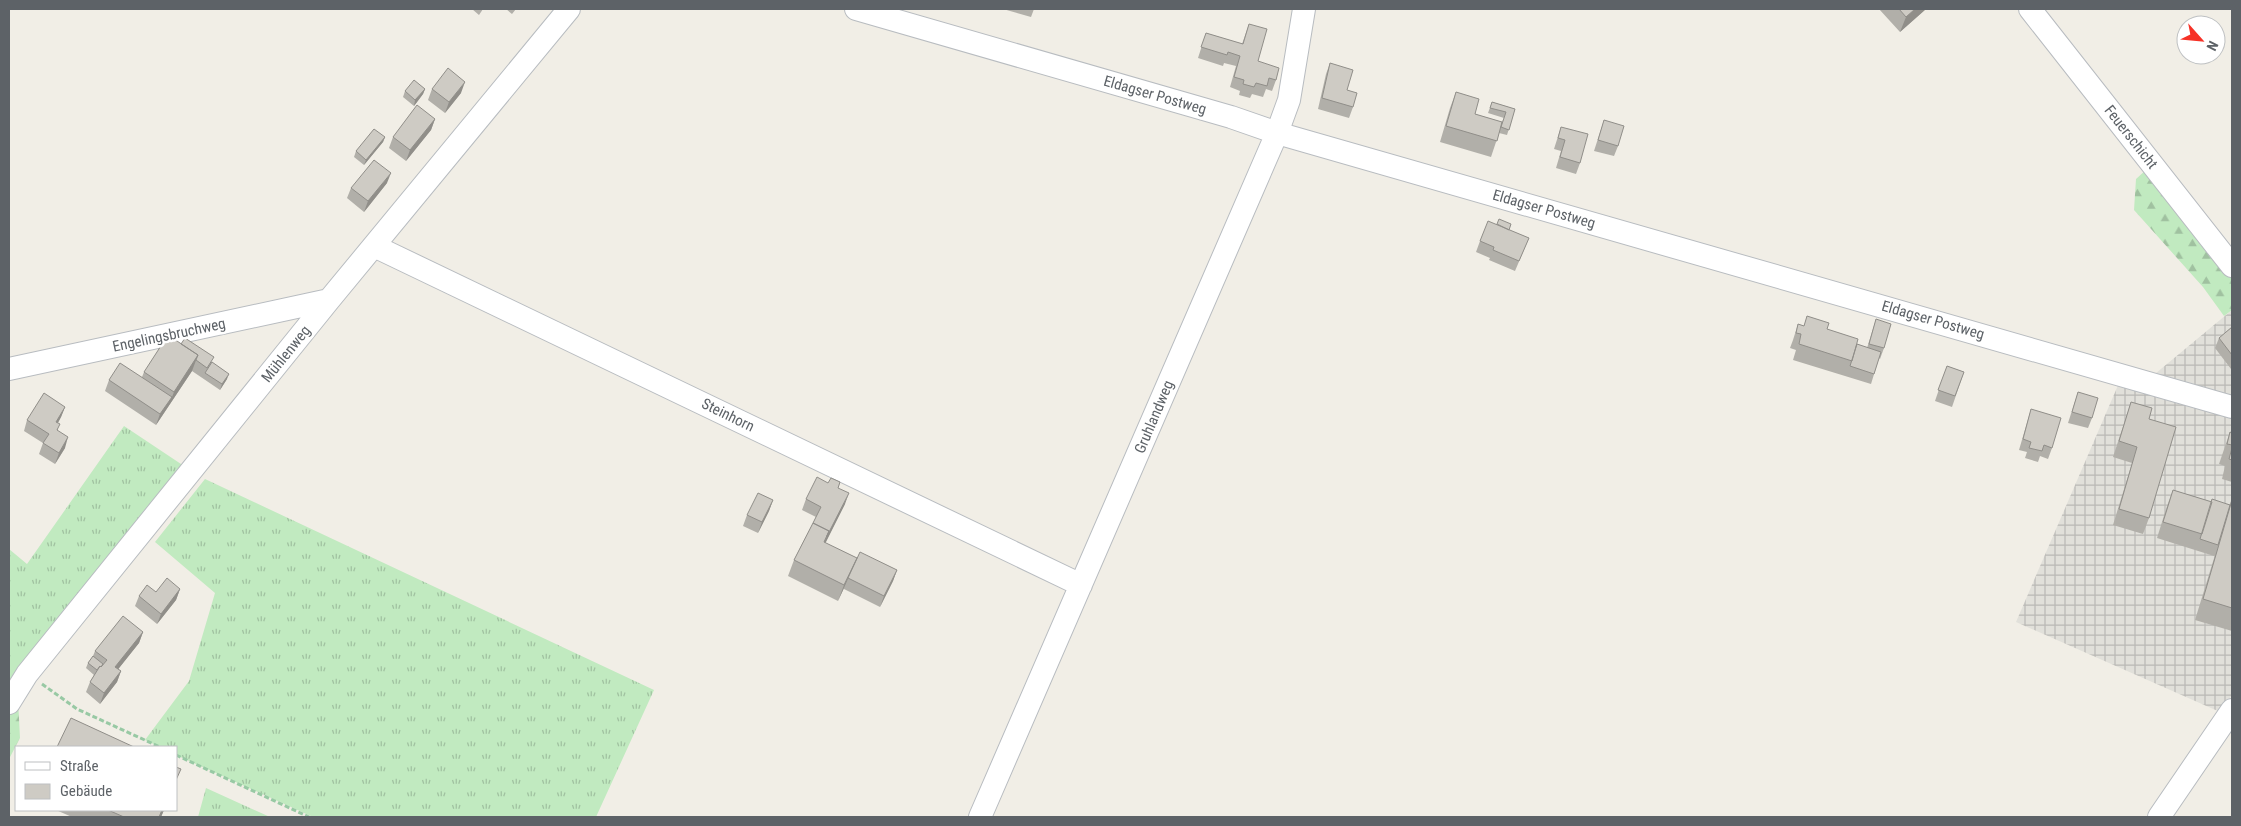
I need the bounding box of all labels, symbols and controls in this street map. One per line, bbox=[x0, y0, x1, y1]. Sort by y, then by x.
north arrow bbox=[2176, 15, 2226, 65]
text: N bbox=[2204, 38, 2222, 53]
street label: Eldagser Postweg bbox=[1102, 72, 1208, 118]
street label: Feuerschicht bbox=[2101, 102, 2161, 172]
street label: Eldagser Postweg bbox=[1491, 186, 1597, 232]
street label: Eldagser Postweg bbox=[1880, 297, 1986, 343]
street label: Engelingsbruchweg bbox=[111, 314, 227, 356]
street label: Mühlenweg bbox=[258, 322, 314, 386]
street label: Gruhlandweg bbox=[1131, 378, 1177, 456]
street label: Steinhorn bbox=[699, 395, 757, 435]
legend bbox=[15, 746, 178, 811]
text: Straße bbox=[60, 757, 99, 775]
text: Gebäude bbox=[60, 782, 112, 800]

